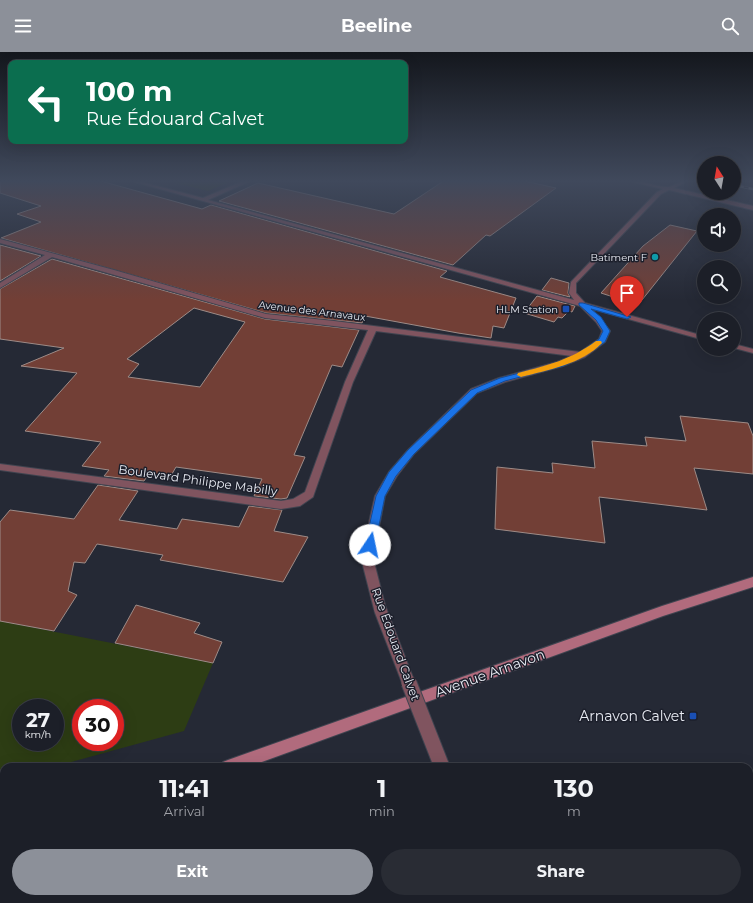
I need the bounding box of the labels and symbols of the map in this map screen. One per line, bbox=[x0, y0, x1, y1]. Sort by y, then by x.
north arrow bbox=[697, 156, 741, 200]
place label: Batiment F bbox=[590, 251, 647, 264]
marker: Batiment F bbox=[650, 252, 660, 262]
pin bbox=[610, 276, 644, 317]
street label: Avenue des Arnavaux bbox=[258, 298, 367, 324]
place label: HLM Station bbox=[496, 303, 558, 316]
marker: HLM Station bbox=[561, 304, 571, 314]
street label: Boulevard Philippe Mabilly bbox=[118, 461, 279, 499]
position arrow bbox=[349, 524, 391, 566]
street label: Rue Édouard Calvet bbox=[369, 586, 423, 703]
street label: Avenue Arnavon bbox=[433, 645, 547, 701]
speed limit sign: 30 bbox=[72, 699, 124, 751]
place label: Arnavon Calvet bbox=[579, 707, 685, 725]
marker: Arnavon Calvet bbox=[688, 711, 698, 721]

